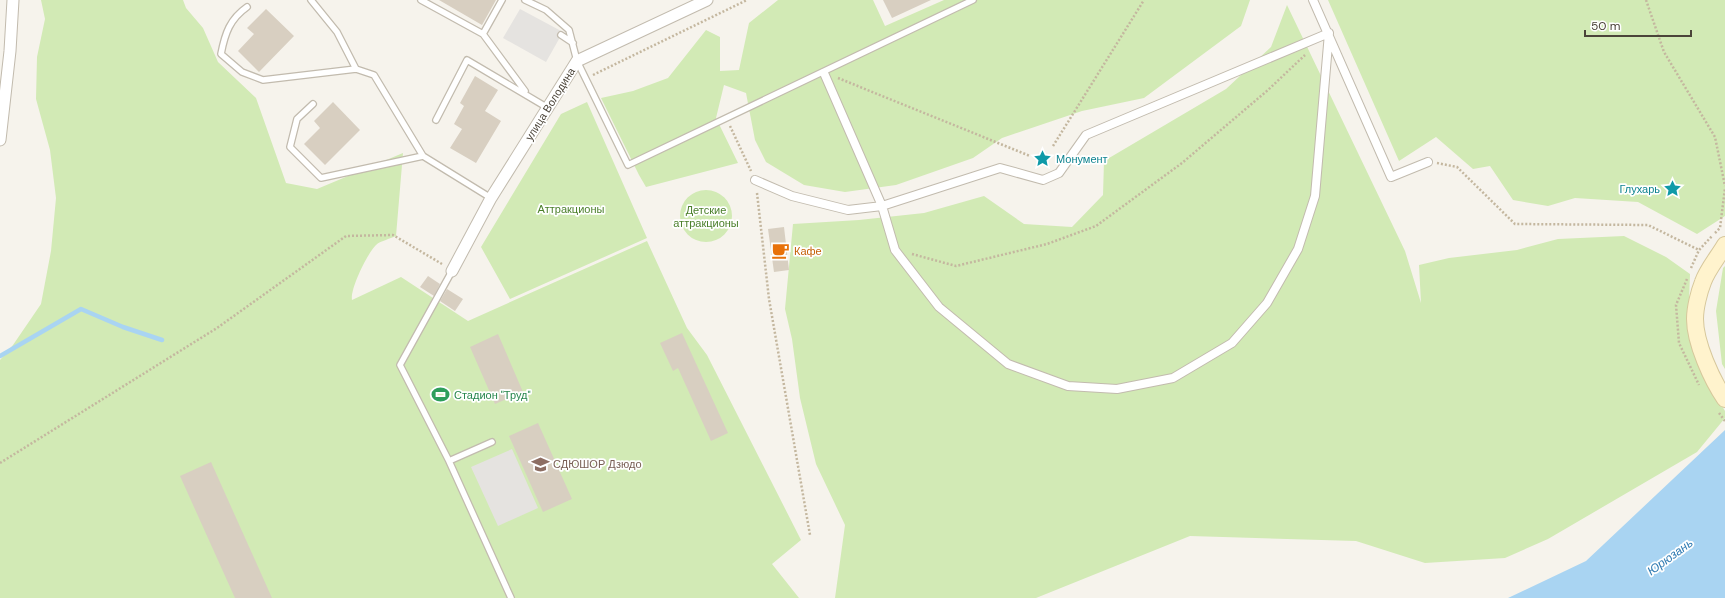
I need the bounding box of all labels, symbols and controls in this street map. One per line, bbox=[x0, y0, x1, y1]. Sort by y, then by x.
scale bar bbox=[1585, 12, 1691, 38]
text: 50 m bbox=[1591, 18, 1620, 34]
street label: улица Володина bbox=[522, 64, 579, 143]
place icon: Монумент bbox=[1033, 149, 1053, 169]
place label: Монумент bbox=[1056, 152, 1108, 166]
place icon: Глухарь bbox=[1663, 179, 1683, 199]
place label: Глухарь bbox=[1619, 182, 1660, 196]
park label: Аттракционы bbox=[538, 202, 604, 216]
park label: Детские аттракционы bbox=[673, 203, 739, 230]
cafe icon: Кафе bbox=[771, 241, 791, 261]
place label: Кафе bbox=[794, 244, 822, 258]
sports icon: Стадион "Труд" bbox=[431, 385, 451, 405]
place label: Стадион "Труд" bbox=[454, 388, 531, 402]
school or university icon: СДЮШОР Дзюдо bbox=[530, 454, 550, 474]
place label: СДЮШОР Дзюдо bbox=[553, 457, 642, 471]
water label: Юрюзань bbox=[1644, 535, 1696, 579]

